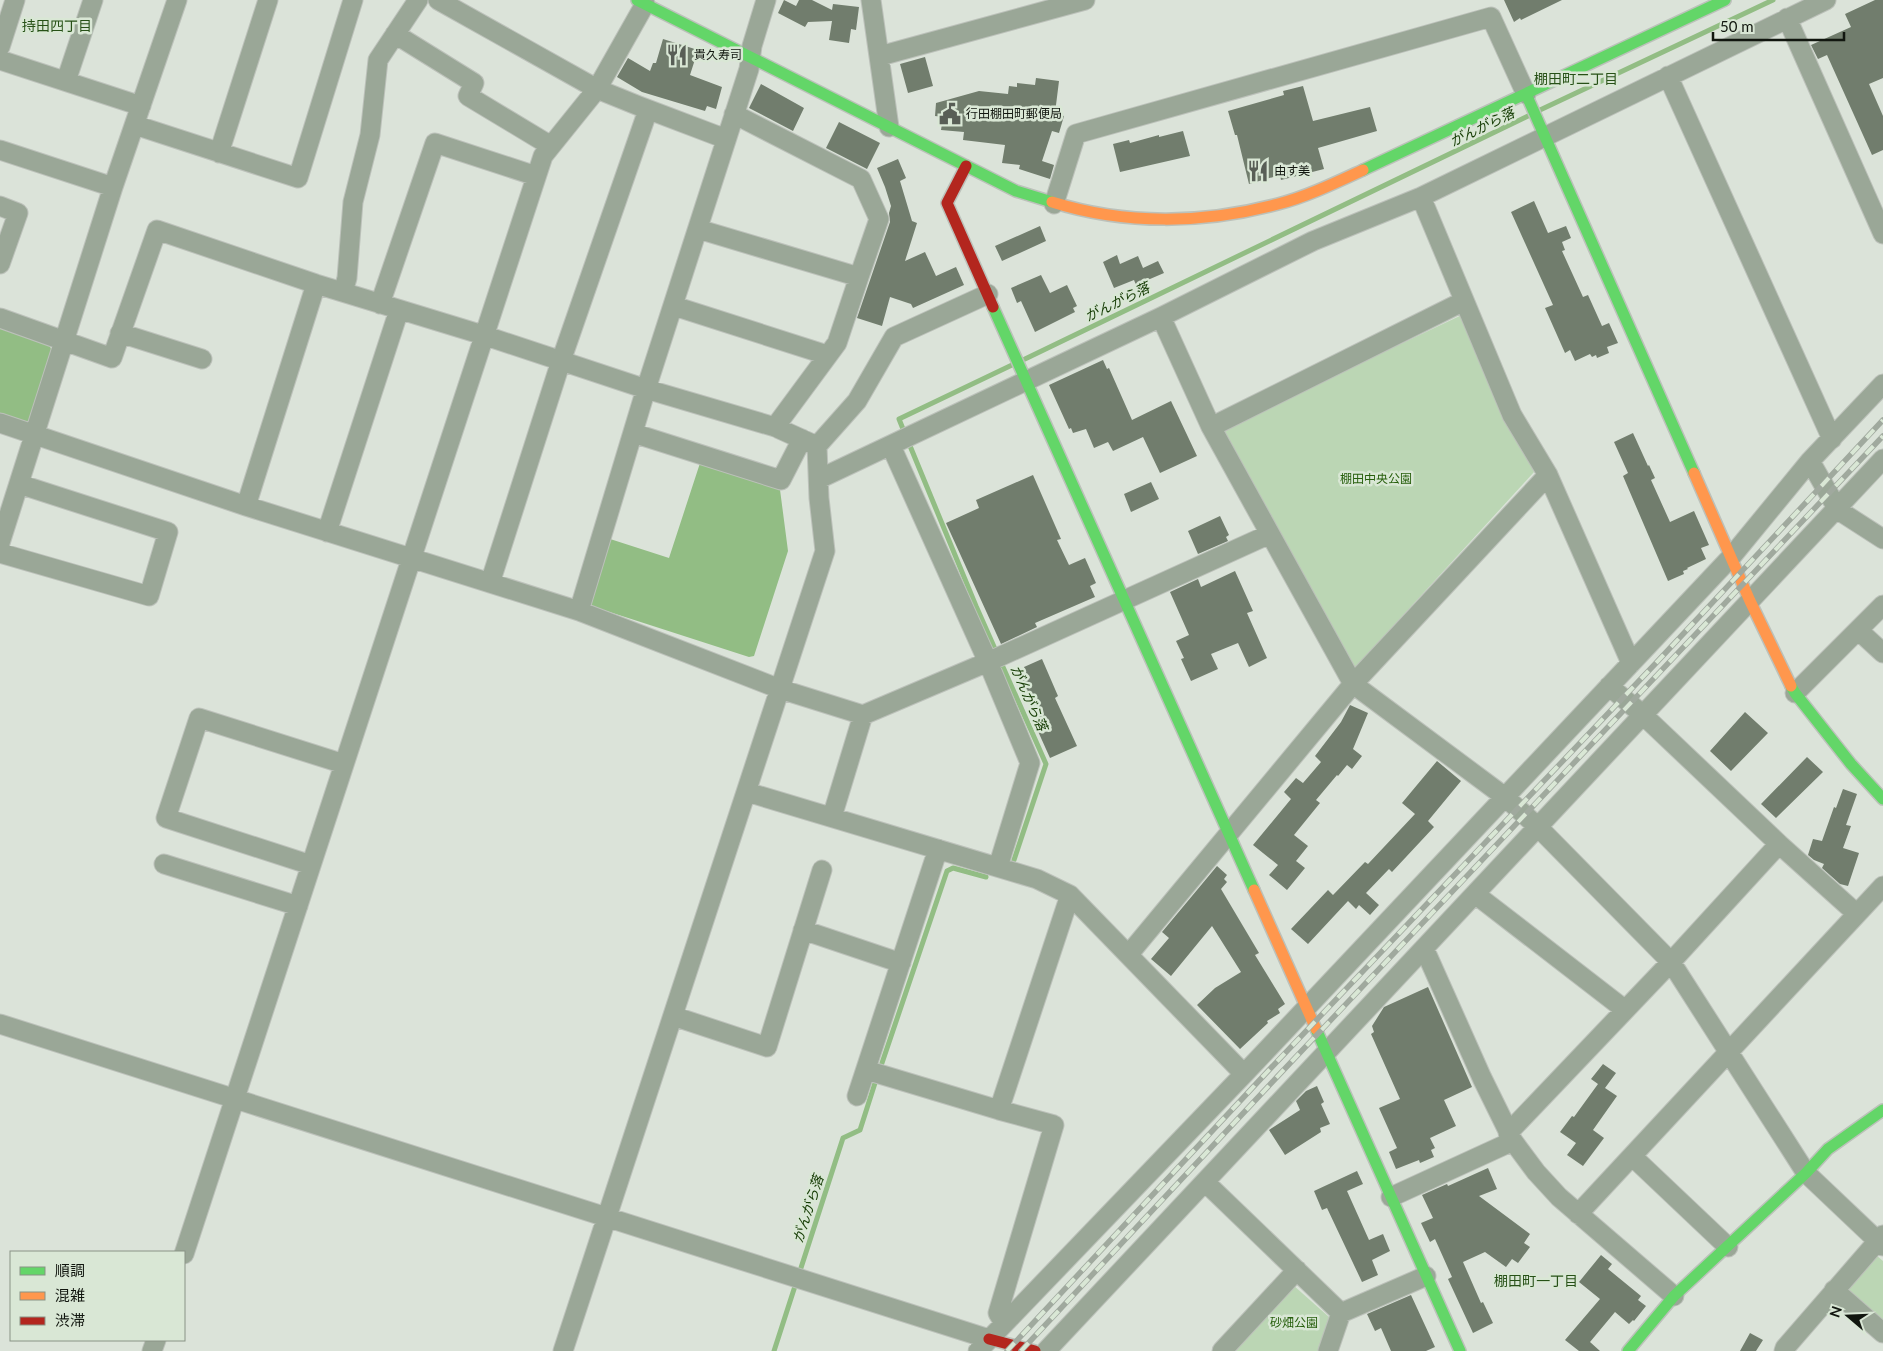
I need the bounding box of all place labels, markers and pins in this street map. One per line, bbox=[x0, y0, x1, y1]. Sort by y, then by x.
restaurant icon: 貴久寿司 bbox=[664, 42, 690, 68]
place label: 貴久寿司 bbox=[694, 47, 742, 62]
public building icon: 行田棚田町郵便局 bbox=[937, 101, 963, 127]
place label: 行田棚田町郵便局 bbox=[966, 106, 1062, 121]
restaurant icon: 由す美 bbox=[1245, 158, 1271, 184]
place label: 由す美 bbox=[1274, 163, 1310, 178]

